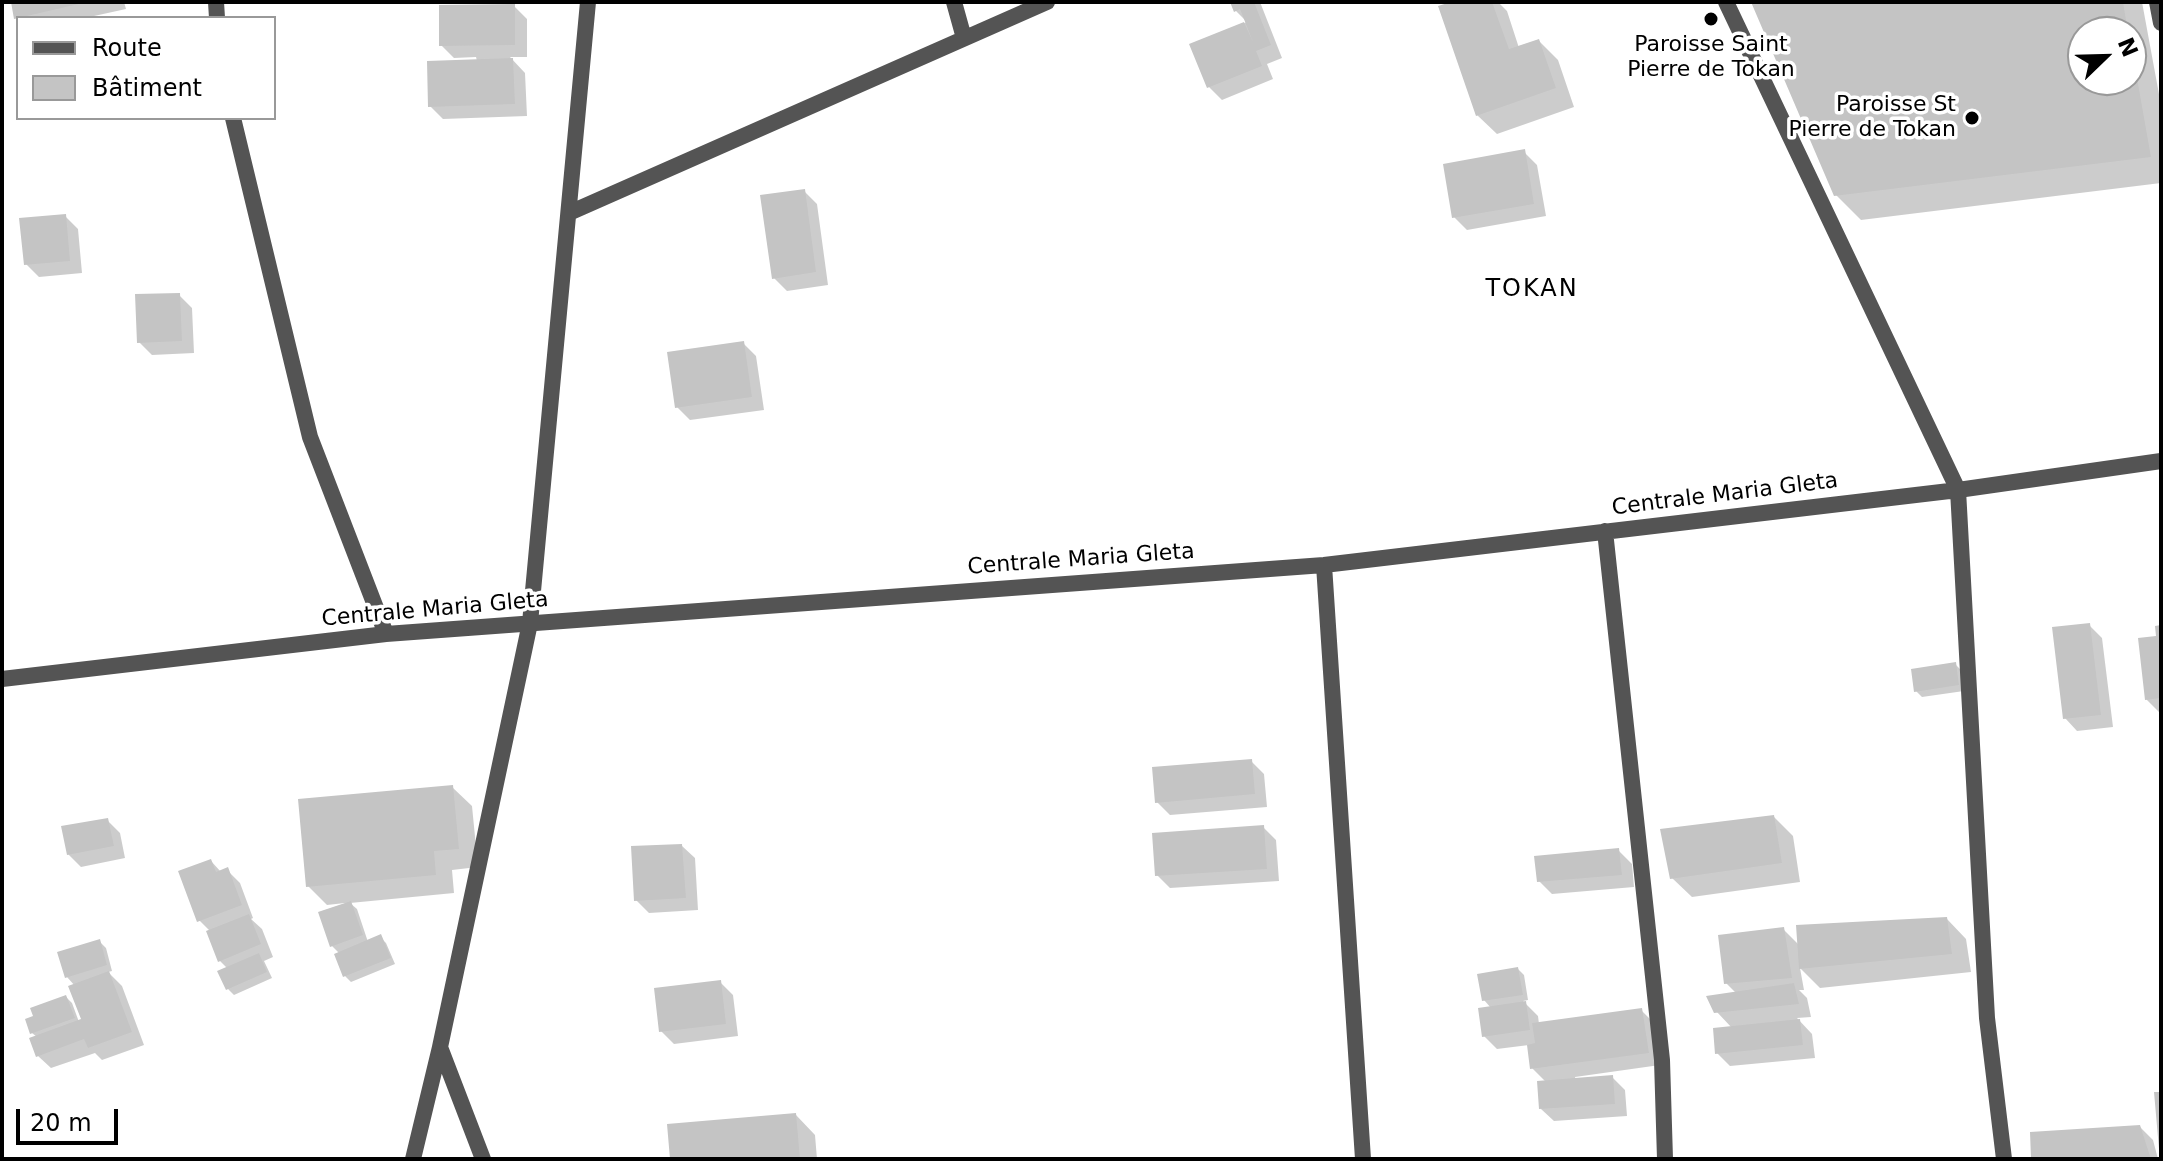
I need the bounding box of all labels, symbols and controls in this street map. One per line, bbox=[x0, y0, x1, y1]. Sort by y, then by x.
marker: Paroisse Saint Pierre de Tokan bbox=[1702, 10, 1720, 28]
legend bbox=[16, 16, 276, 120]
north arrow bbox=[2067, 16, 2147, 96]
place label: Paroisse Saint Pierre de Tokan bbox=[1627, 32, 1795, 84]
text: Route bbox=[92, 34, 162, 62]
text: N bbox=[2113, 34, 2143, 61]
text: Bâtiment bbox=[92, 74, 202, 102]
place label: Paroisse St Pierre de Tokan bbox=[1788, 92, 1956, 144]
marker: Paroisse St Pierre de Tokan bbox=[1963, 109, 1981, 127]
district label: TOKAN bbox=[1485, 276, 1579, 304]
street label: Centrale Maria Gleta bbox=[1610, 468, 1840, 522]
street label: Centrale Maria Gleta bbox=[967, 539, 1195, 581]
street label: Centrale Maria Gleta bbox=[321, 587, 549, 633]
scale bar bbox=[20, 1093, 122, 1143]
text: 20 m bbox=[30, 1109, 92, 1137]

